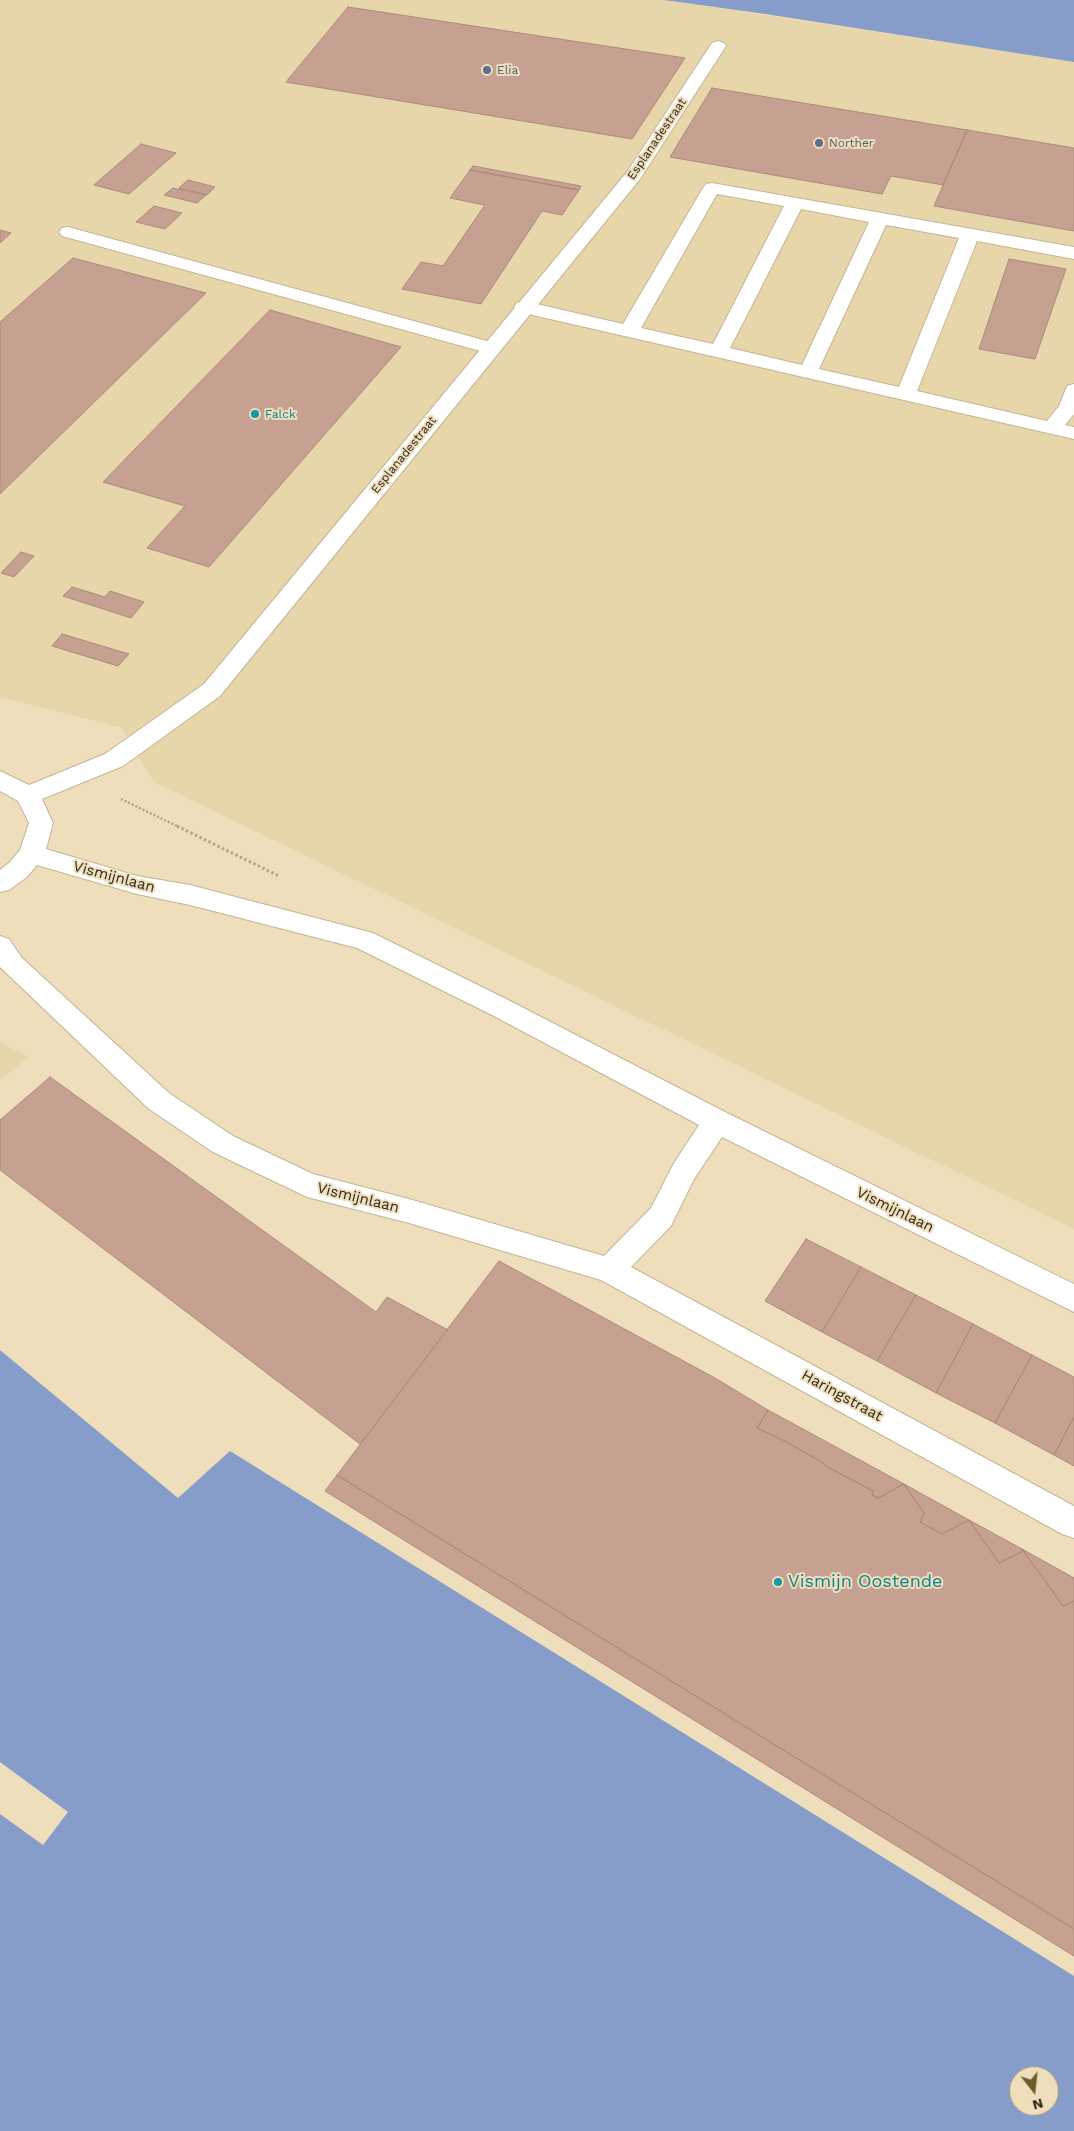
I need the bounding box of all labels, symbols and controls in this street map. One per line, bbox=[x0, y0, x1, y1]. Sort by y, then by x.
place label: Elia bbox=[497, 63, 518, 77]
marker: Elia bbox=[481, 64, 493, 76]
street label: Esplanadestraat bbox=[624, 96, 690, 182]
place label: Norther bbox=[829, 136, 874, 150]
marker: Norther bbox=[813, 137, 825, 149]
place label: Falck bbox=[265, 407, 296, 421]
marker: Falck bbox=[249, 408, 261, 420]
street label: Esplanadestraat bbox=[368, 414, 440, 496]
street label: Vismijnlaan bbox=[71, 857, 157, 897]
street label: Vismijnlaan bbox=[315, 1179, 401, 1217]
street label: Vismijnlaan bbox=[853, 1183, 937, 1237]
street label: Haringstraat bbox=[798, 1366, 886, 1426]
place label: Vismijn Oostende bbox=[788, 1571, 942, 1593]
marker: Vismijn Oostende bbox=[772, 1576, 784, 1588]
north arrow bbox=[1009, 2066, 1059, 2116]
text: N bbox=[1031, 2095, 1045, 2114]

